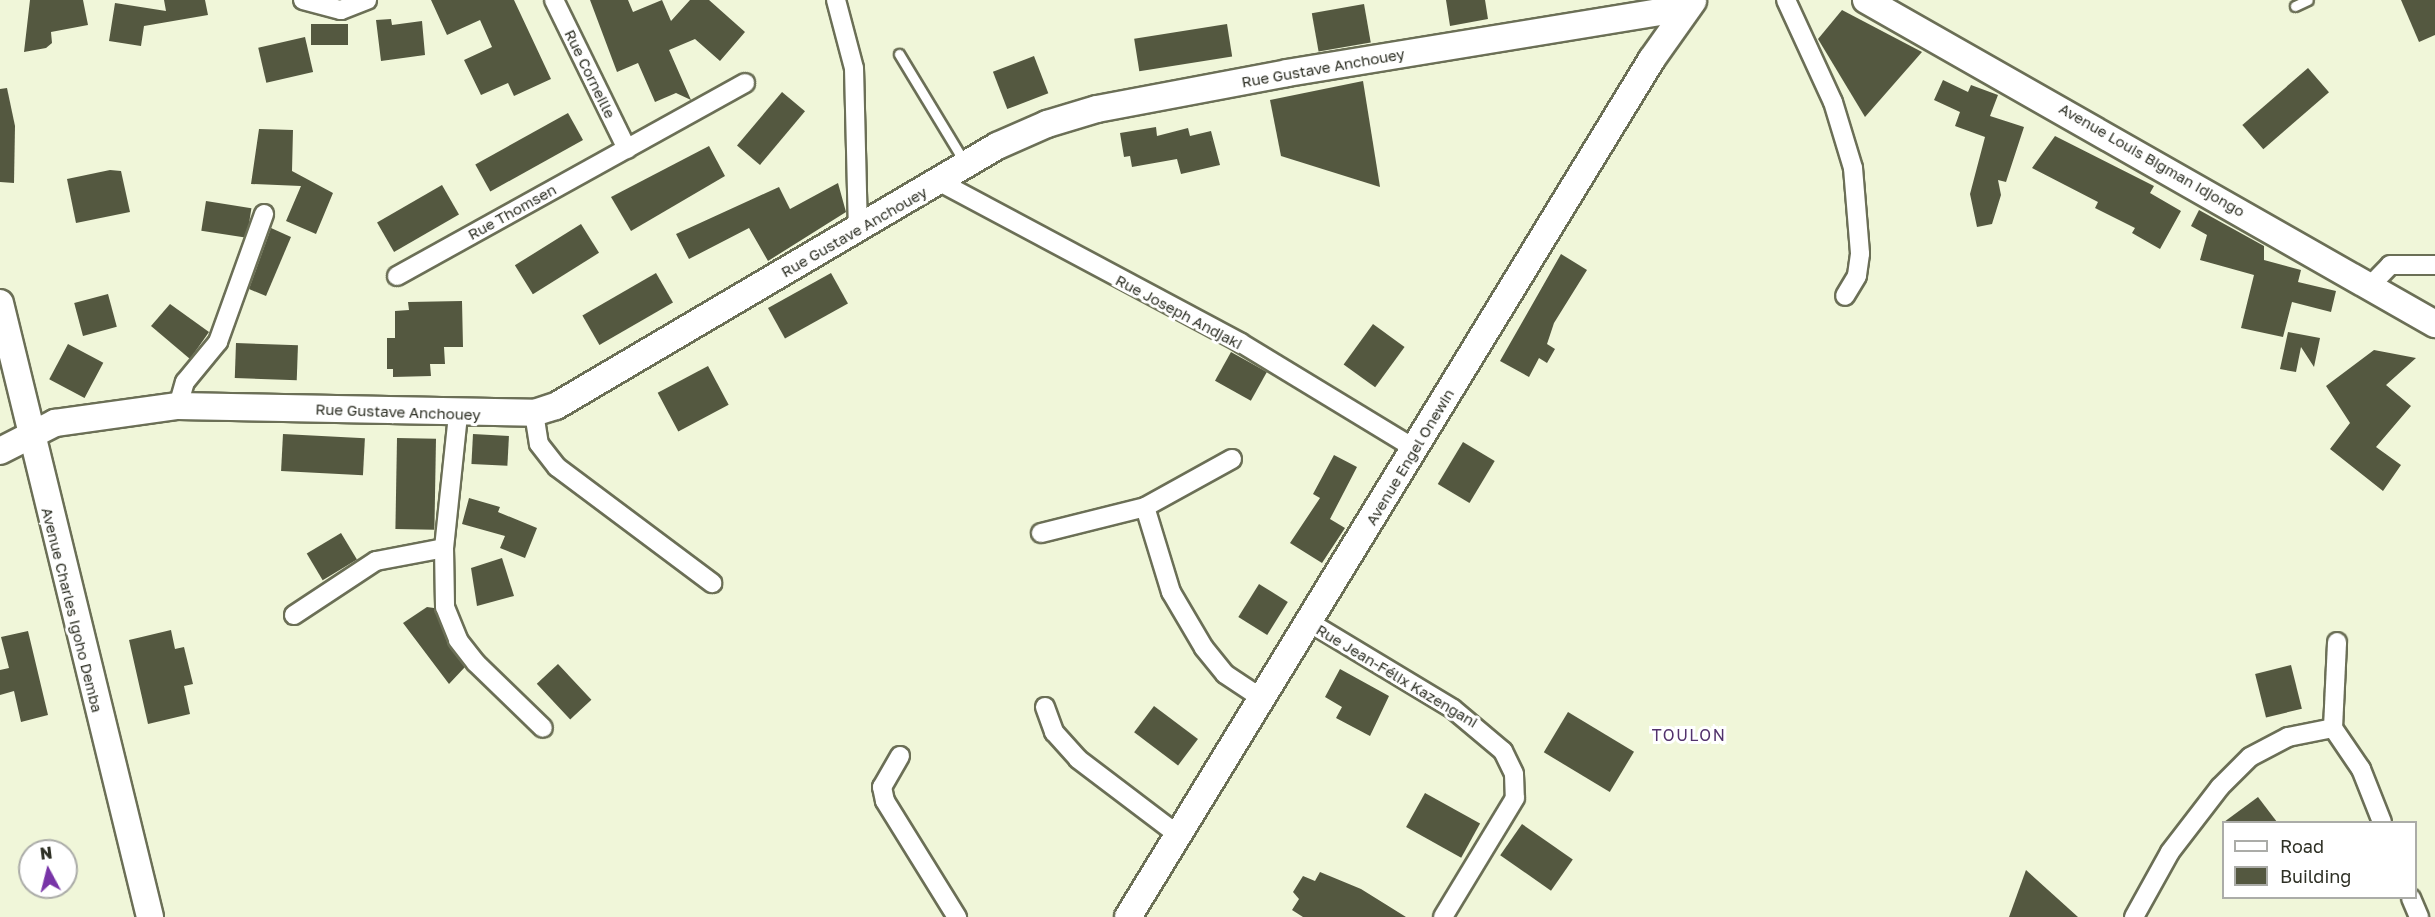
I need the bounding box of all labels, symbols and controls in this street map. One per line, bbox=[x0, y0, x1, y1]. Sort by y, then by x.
street label: Rue Corneille bbox=[561, 27, 619, 121]
street label: Rue Gustave Anchouey bbox=[1240, 45, 1406, 91]
street label: Avenue Louis Bigman Idjongo bbox=[2056, 99, 2248, 221]
street label: Rue Thomsen bbox=[465, 180, 559, 244]
street label: Rue Gustave Anchouey bbox=[778, 183, 930, 281]
street label: Rue Joseph Andjaki bbox=[1112, 271, 1246, 353]
street label: Avenue Engel Onewin bbox=[1362, 386, 1458, 528]
street label: Rue Gustave Anchouey bbox=[315, 400, 481, 424]
street label: Avenue Charles Igoho Demba bbox=[38, 506, 106, 714]
street label: Rue Jean-Félix Kazengani bbox=[1313, 621, 1481, 731]
district label: TOULON bbox=[1652, 725, 1726, 745]
legend bbox=[2222, 821, 2417, 899]
text: Road bbox=[2280, 835, 2324, 857]
north arrow bbox=[18, 839, 78, 899]
text: N bbox=[39, 842, 53, 864]
text: Building bbox=[2280, 865, 2351, 887]

